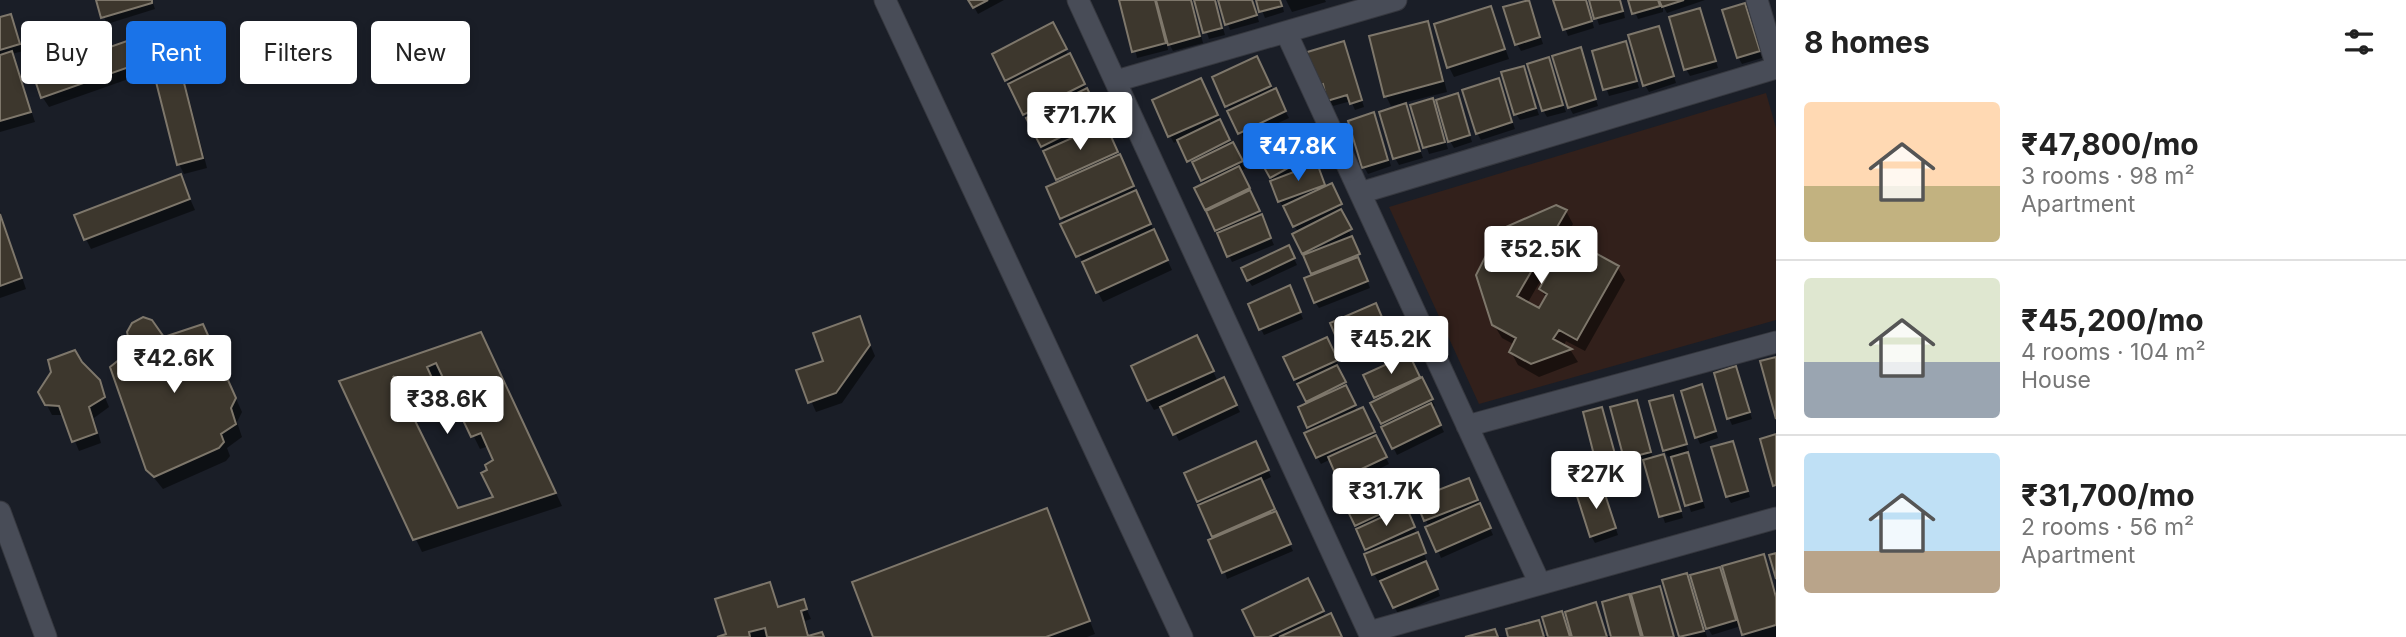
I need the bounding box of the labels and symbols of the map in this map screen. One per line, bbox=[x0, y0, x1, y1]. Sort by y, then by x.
pin: ₹71.7K bbox=[1023, 92, 1137, 152]
pin: ₹47.8K bbox=[1241, 124, 1355, 183]
pin: ₹52.5K bbox=[1484, 226, 1598, 286]
pin: ₹45.2K bbox=[1334, 316, 1448, 376]
pin: ₹42.6K bbox=[117, 336, 231, 395]
pin: ₹38.6K bbox=[390, 376, 504, 436]
pin: ₹27K bbox=[1555, 452, 1637, 511]
pin: ₹31.7K bbox=[1329, 468, 1443, 528]

